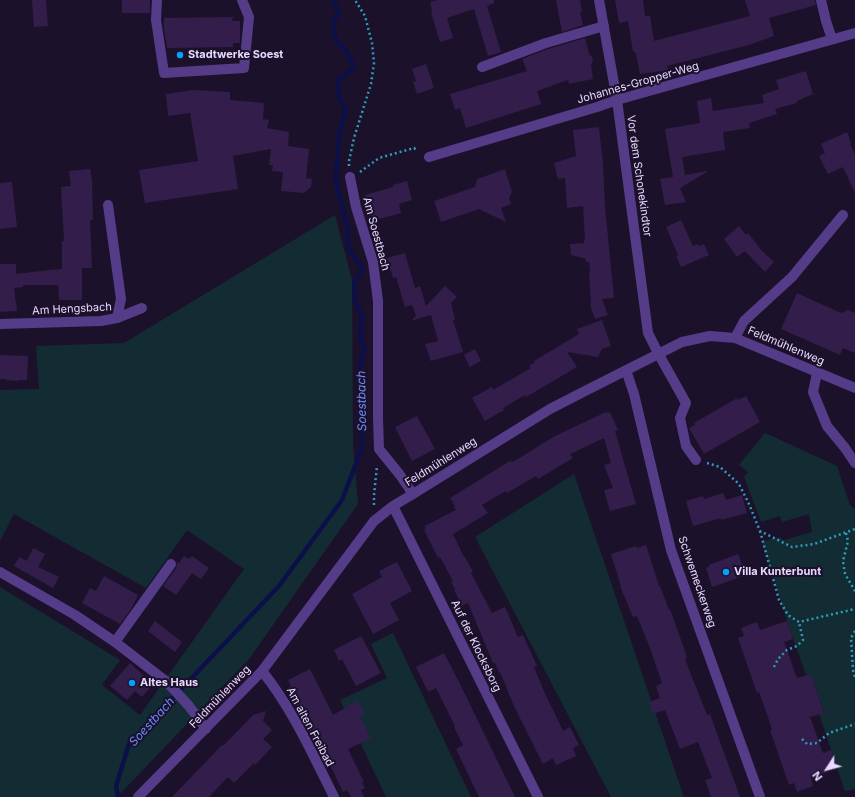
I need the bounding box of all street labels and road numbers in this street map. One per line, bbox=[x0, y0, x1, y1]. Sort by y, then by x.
street label: Johannes-Gropper-Weg bbox=[576, 59, 700, 107]
street label: Vor dem Schonekindtor bbox=[624, 114, 654, 238]
street label: Am Soestbach bbox=[360, 196, 392, 272]
street label: Am Hengsbach bbox=[32, 300, 112, 318]
street label: Feldmühlenweg bbox=[746, 324, 826, 368]
street label: Feldmühlenweg bbox=[403, 435, 479, 489]
street label: Schwemeckerweg bbox=[675, 535, 719, 629]
street label: Auf der Klocksborg bbox=[448, 598, 504, 694]
street label: Feldmühlenweg bbox=[187, 663, 253, 731]
street label: Am alten Freibad bbox=[284, 685, 336, 769]

